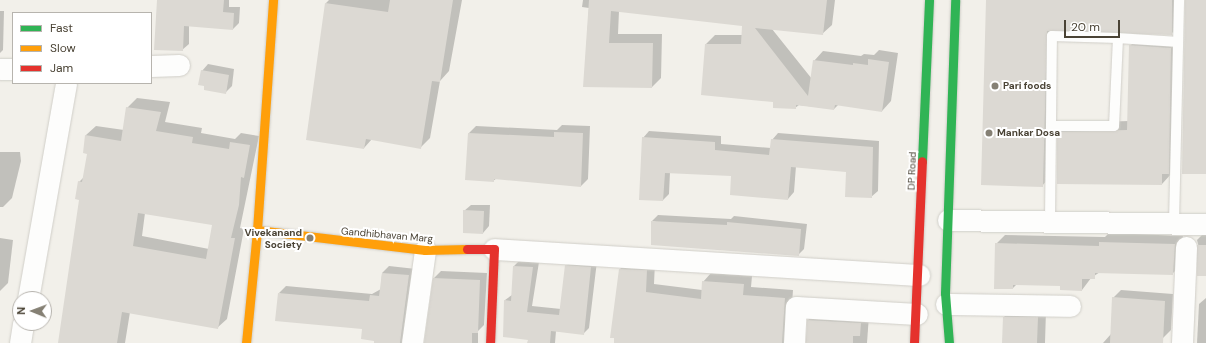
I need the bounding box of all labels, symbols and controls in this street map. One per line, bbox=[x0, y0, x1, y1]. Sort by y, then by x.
legend bbox=[12, 12, 152, 84]
scale bar bbox=[1066, 12, 1122, 38]
text: 20 m bbox=[1071, 19, 1100, 35]
text: Fast bbox=[50, 20, 73, 36]
text: Slow bbox=[50, 40, 76, 56]
text: Jam bbox=[50, 60, 73, 76]
place label: Pari foods bbox=[1003, 80, 1051, 92]
marker: Pari foods bbox=[990, 81, 1000, 91]
place label: Mankar Dosa bbox=[997, 127, 1060, 139]
marker: Mankar Dosa bbox=[984, 128, 994, 138]
street label: DP Road bbox=[905, 151, 919, 191]
street label: Gandhibhavan Marg bbox=[340, 225, 434, 245]
place label: Vivekanand Society bbox=[245, 226, 302, 250]
marker: Vivekanand Society bbox=[305, 233, 315, 243]
north arrow bbox=[12, 291, 52, 331]
text: N bbox=[14, 307, 28, 315]

